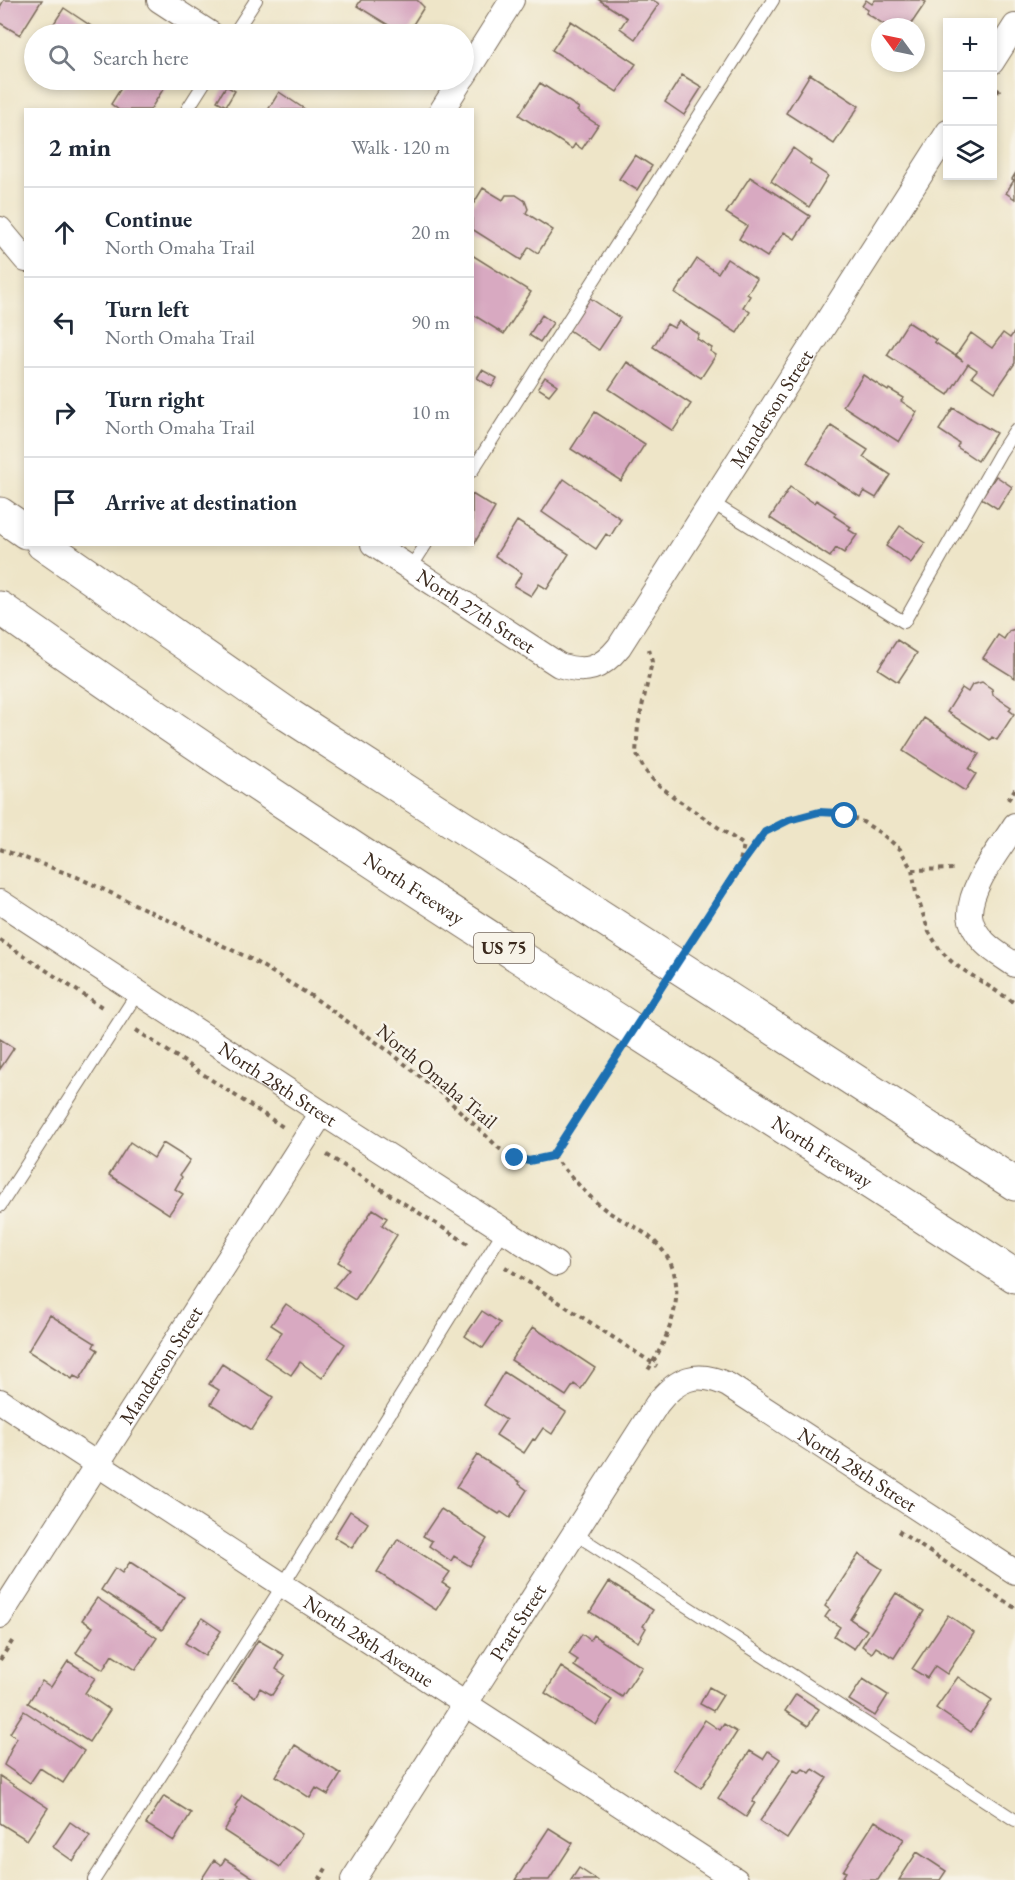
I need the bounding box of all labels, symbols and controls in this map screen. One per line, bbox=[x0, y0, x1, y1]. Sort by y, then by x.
north arrow bbox=[871, 18, 925, 72]
map controls bbox=[943, 18, 997, 180]
button: + bbox=[943, 18, 997, 72]
search box bbox=[24, 24, 474, 90]
icon: search bbox=[45, 41, 78, 74]
text: Search here bbox=[93, 43, 188, 72]
button: − bbox=[943, 72, 997, 126]
button: layers bbox=[943, 126, 997, 180]
text: 2 min bbox=[48, 130, 111, 164]
text: Walk · 120 m bbox=[351, 134, 450, 160]
text: Continue bbox=[105, 205, 192, 234]
icon: ahead bbox=[48, 216, 81, 249]
text: 20 m bbox=[411, 219, 450, 245]
text: North Omaha Trail bbox=[105, 234, 255, 260]
text: Turn left bbox=[105, 295, 189, 324]
icon: left bbox=[48, 306, 81, 339]
text: 90 m bbox=[411, 309, 450, 335]
text: North Omaha Trail bbox=[105, 324, 255, 350]
street label: Manderson Street bbox=[724, 344, 819, 473]
text: Turn right bbox=[105, 385, 204, 414]
icon: right bbox=[48, 396, 81, 429]
text: 10 m bbox=[411, 399, 450, 425]
text: North Omaha Trail bbox=[105, 414, 255, 440]
icon: arrive bbox=[48, 486, 81, 519]
text: Arrive at destination bbox=[105, 488, 297, 517]
street label: North 27th Street bbox=[412, 563, 541, 660]
route start bbox=[831, 802, 857, 828]
street label: North Freeway bbox=[359, 846, 470, 931]
road number: US 75 bbox=[474, 933, 534, 963]
street label: North Omaha Trail bbox=[371, 1018, 503, 1134]
street label: North 28th Street bbox=[213, 1036, 343, 1133]
street label: North Freeway bbox=[767, 1110, 878, 1194]
route end bbox=[501, 1144, 527, 1170]
street label: Manderson Street bbox=[113, 1300, 209, 1429]
street label: North 28th Street bbox=[793, 1421, 923, 1518]
street label: Pratt Street bbox=[484, 1578, 552, 1665]
street label: North 28th Avenue bbox=[299, 1589, 439, 1693]

